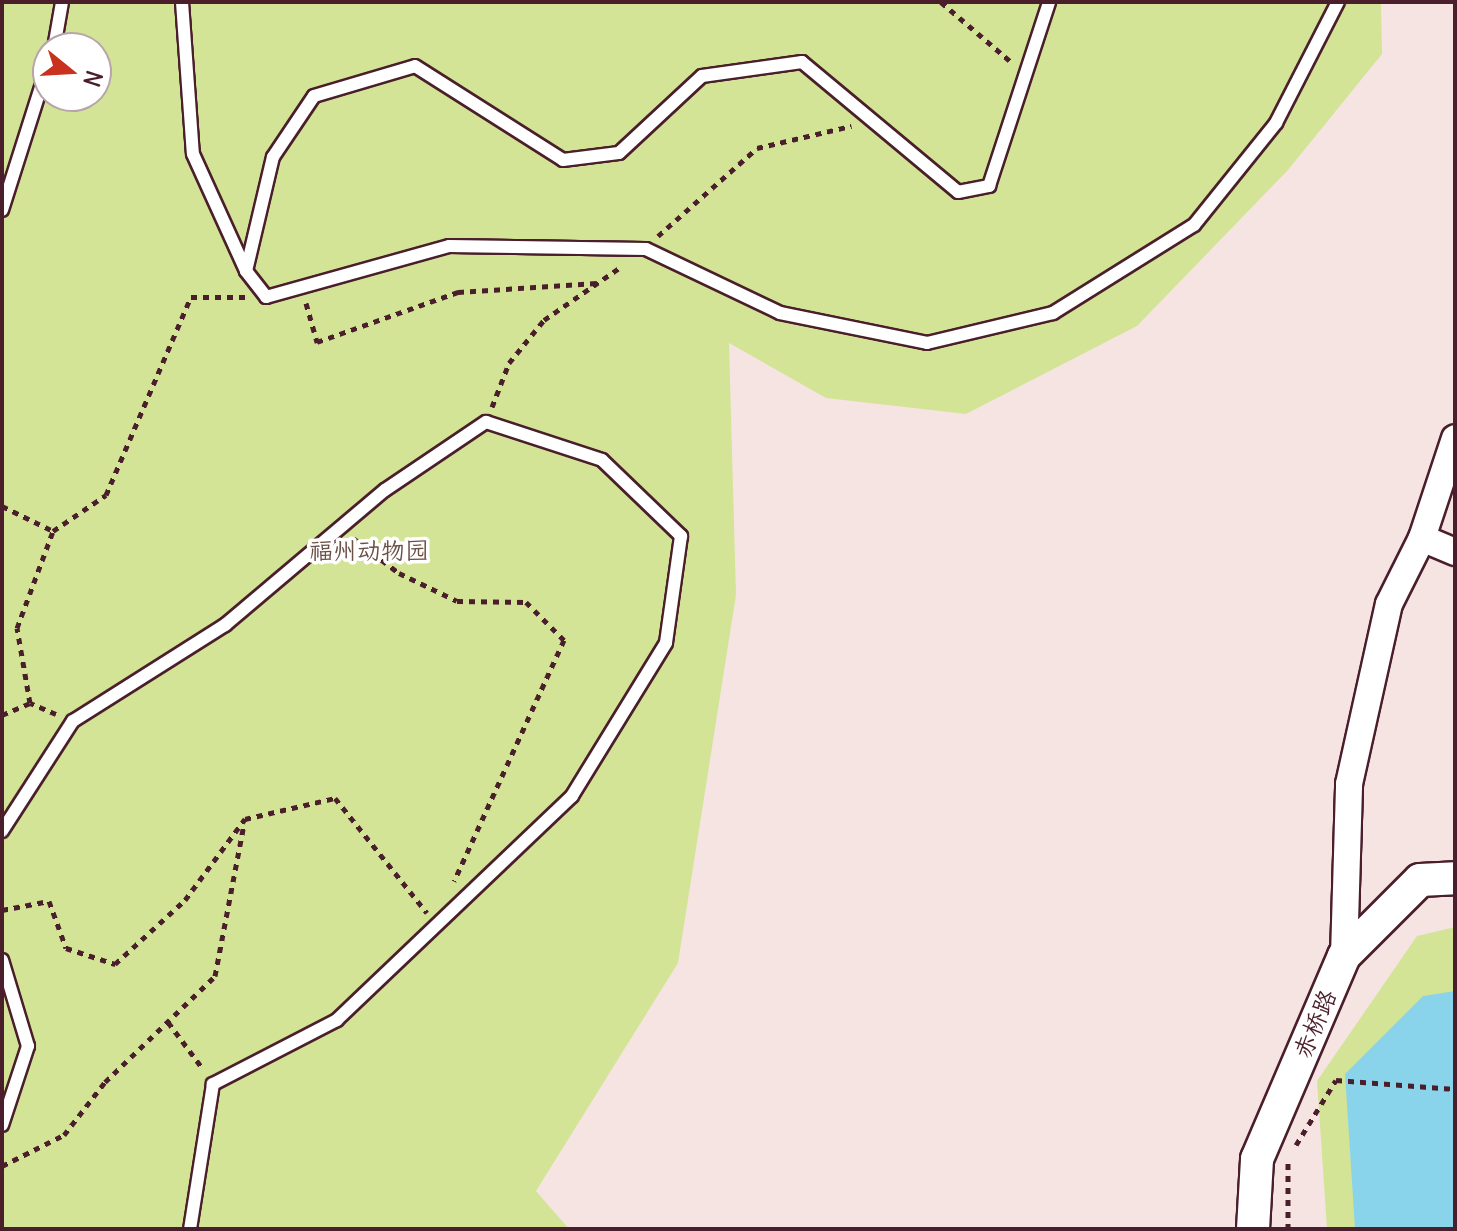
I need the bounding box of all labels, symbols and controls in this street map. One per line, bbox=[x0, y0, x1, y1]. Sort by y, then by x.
north arrow bbox=[32, 32, 112, 112]
text: N bbox=[77, 67, 109, 90]
park label: 福州动物园 bbox=[309, 537, 429, 565]
street label: 赤桥路 bbox=[1288, 985, 1342, 1063]

